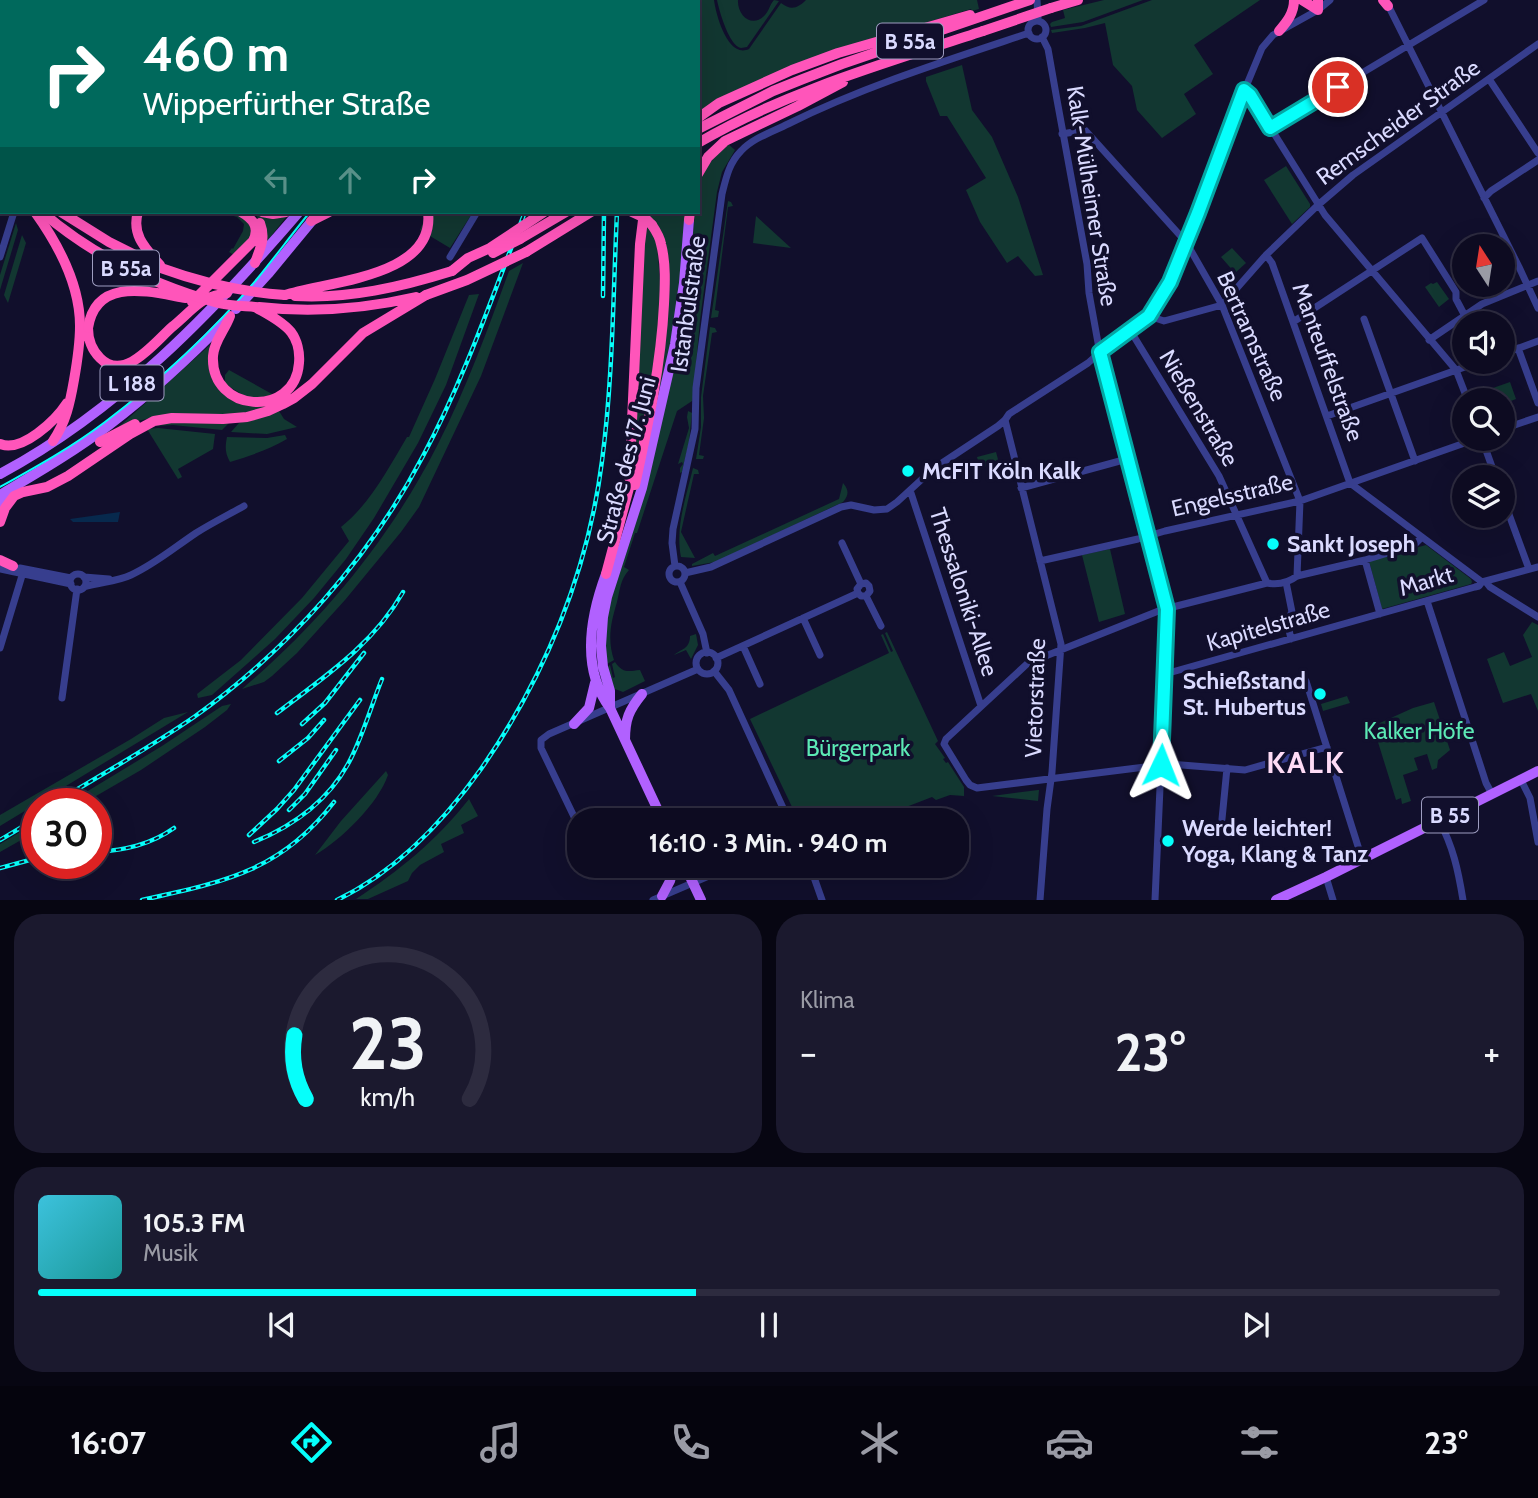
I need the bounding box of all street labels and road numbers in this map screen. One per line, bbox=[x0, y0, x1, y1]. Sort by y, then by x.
road number: B 55a bbox=[877, 23, 943, 58]
street label: Remscheider Straße bbox=[1311, 53, 1485, 191]
street label: Kalk-Mülheimer Straße bbox=[1061, 84, 1123, 308]
street label: Istanbulstraße bbox=[665, 234, 711, 374]
road number: B 55a bbox=[93, 250, 159, 286]
street label: Bertramstraße bbox=[1211, 267, 1293, 405]
street label: Manteuffelstraße bbox=[1286, 279, 1370, 445]
street label: Nießenstraße bbox=[1153, 345, 1245, 471]
road number: L 188 bbox=[100, 366, 164, 400]
street label: Straße des 17. Juni bbox=[590, 373, 662, 547]
street label: Engelsstraße bbox=[1168, 467, 1296, 523]
street label: Thessaloniki-Allee bbox=[924, 504, 1004, 680]
street label: Markt bbox=[1396, 560, 1456, 602]
street label: Kapitelstraße bbox=[1203, 595, 1333, 657]
street label: Vietorstraße bbox=[1019, 638, 1051, 758]
road number: B 55 bbox=[1422, 798, 1478, 832]

